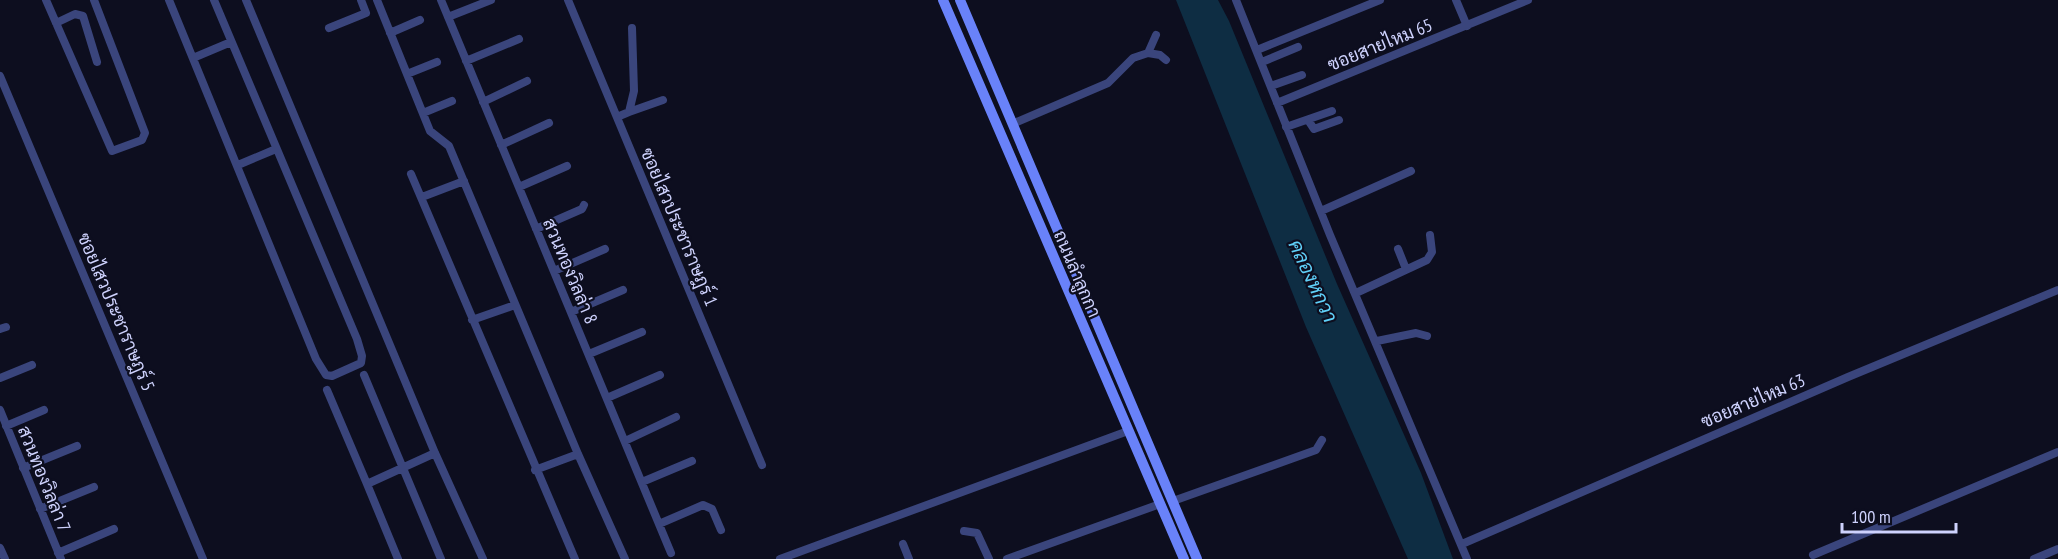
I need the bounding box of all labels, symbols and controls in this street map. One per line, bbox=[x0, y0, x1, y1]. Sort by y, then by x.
street label: ซอยสายไหม 65 bbox=[1324, 12, 1436, 76]
street label: ซอยไสวประชาราษฎร์ 1 bbox=[635, 144, 724, 310]
street label: สวนทองวิลล่า 8 bbox=[538, 215, 603, 327]
street label: ถนนลำลูกกา bbox=[1047, 227, 1106, 322]
street label: ซอยไสวประชาราษฎร์ 5 bbox=[72, 229, 161, 395]
water label: คลองหกวา bbox=[1282, 235, 1344, 327]
street label: ซอยสายไหม 63 bbox=[1697, 367, 1808, 433]
street label: สวนทองวิลล่า 7 bbox=[13, 422, 76, 535]
scale bar bbox=[1842, 496, 1956, 534]
text: 100 m bbox=[1851, 505, 1891, 528]

